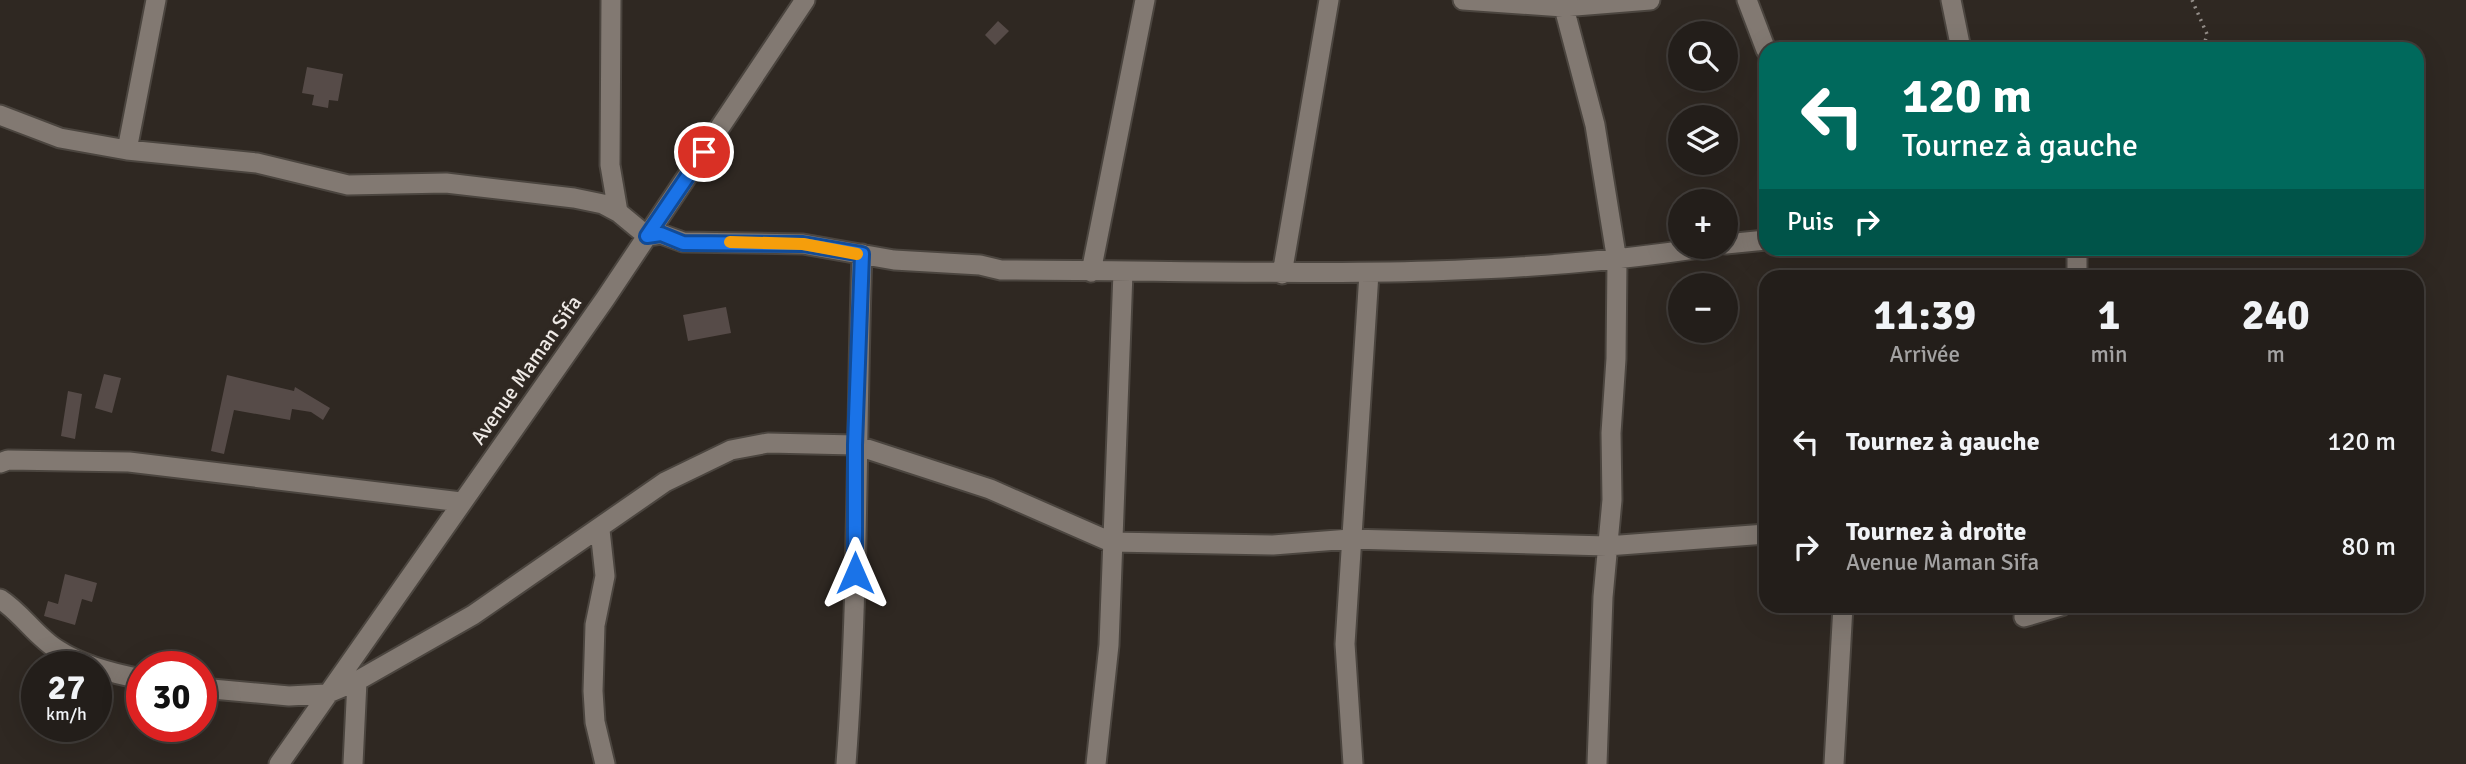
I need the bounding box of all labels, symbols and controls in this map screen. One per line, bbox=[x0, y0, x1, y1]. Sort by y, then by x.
map controls bbox=[1668, 21, 1738, 343]
button: search bbox=[1668, 21, 1738, 91]
text: 120 m bbox=[1902, 66, 2032, 126]
icon: left bbox=[1787, 70, 1878, 161]
button: layers bbox=[1668, 105, 1738, 175]
pin bbox=[674, 122, 734, 182]
text: Tournez à gauche bbox=[1902, 126, 2138, 165]
icon: arrive bbox=[685, 133, 723, 171]
button: + bbox=[1668, 189, 1738, 259]
icon: right bbox=[1848, 203, 1886, 241]
text: Puis bbox=[1787, 206, 1834, 238]
button: − bbox=[1668, 273, 1738, 343]
street label: Avenue Maman Sifa bbox=[465, 290, 587, 450]
text: 11:39 bbox=[1873, 290, 1976, 341]
text: 1 bbox=[2098, 290, 2120, 341]
text: 240 bbox=[2242, 290, 2310, 341]
text: Arrivée bbox=[1889, 340, 1960, 369]
text: min bbox=[2090, 340, 2128, 369]
text: m bbox=[2267, 340, 2285, 369]
icon: left bbox=[1787, 423, 1825, 461]
text: Tournez à gauche bbox=[1846, 426, 2040, 458]
text: 120 m bbox=[2327, 426, 2396, 458]
text: Tournez à droite bbox=[1846, 516, 2026, 548]
icon: right bbox=[1787, 528, 1825, 566]
text: 80 m bbox=[2341, 531, 2396, 563]
position arrow bbox=[818, 536, 892, 610]
text: Avenue Maman Sifa bbox=[1846, 548, 2039, 577]
speed limit sign: 30 bbox=[126, 651, 217, 742]
text: 27 bbox=[48, 666, 85, 709]
text: km/h bbox=[46, 703, 87, 725]

